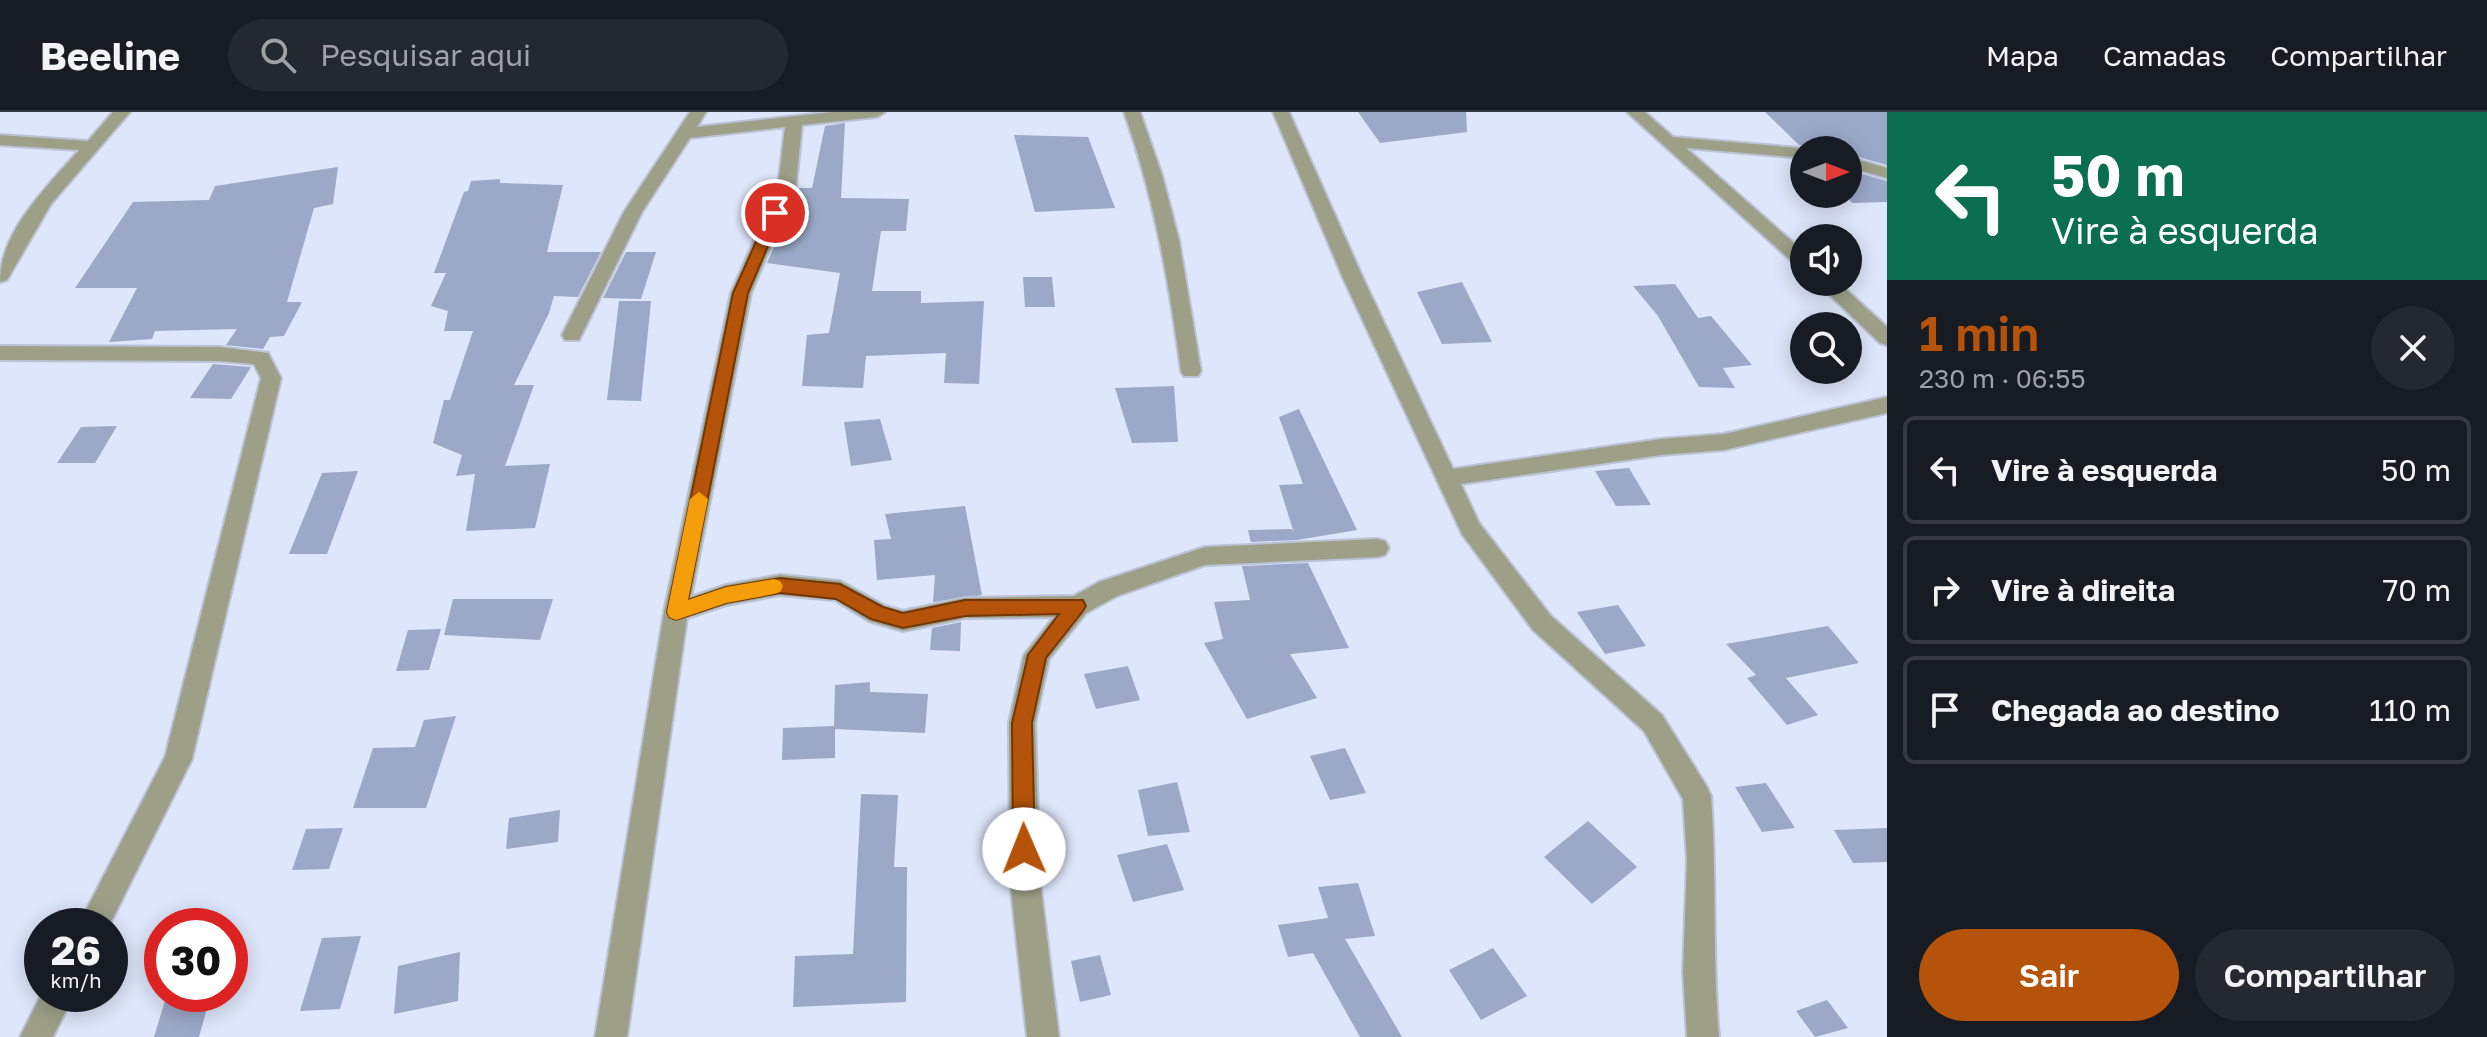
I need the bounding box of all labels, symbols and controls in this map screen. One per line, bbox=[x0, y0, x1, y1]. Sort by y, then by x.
search box bbox=[228, 19, 788, 91]
text: Beeline bbox=[40, 33, 180, 78]
icon: search bbox=[256, 33, 300, 77]
text: Pesquisar aqui bbox=[320, 37, 531, 73]
text: Mapa bbox=[1986, 39, 2059, 72]
text: Camadas bbox=[2103, 39, 2226, 72]
text: Compartilhar bbox=[2270, 39, 2447, 72]
north arrow bbox=[1790, 136, 1862, 208]
map controls bbox=[1790, 136, 1862, 384]
text: 50 m bbox=[2051, 141, 2185, 208]
icon: left bbox=[1919, 144, 2023, 248]
pin bbox=[741, 179, 809, 247]
icon: arrive bbox=[753, 191, 797, 235]
text: Vire à esquerda bbox=[2051, 209, 2319, 252]
button: sound bbox=[1790, 224, 1862, 296]
text: 1 min bbox=[1919, 304, 2039, 362]
button: close bbox=[2371, 306, 2455, 390]
button: search bbox=[1790, 312, 1862, 384]
text: 230 m · 06:55 bbox=[1919, 363, 2086, 394]
icon: left bbox=[1923, 448, 1967, 492]
text: Vire à esquerda bbox=[1991, 452, 2217, 488]
text: 50 m bbox=[2381, 452, 2451, 488]
icon: right bbox=[1923, 568, 1967, 612]
text: Vire à direita bbox=[1991, 572, 2175, 608]
text: 70 m bbox=[2382, 572, 2451, 608]
icon: arrive bbox=[1923, 688, 1967, 732]
text: Chegada ao destino bbox=[1991, 692, 2279, 728]
text: 110 m bbox=[2369, 692, 2451, 728]
position arrow bbox=[982, 807, 1066, 891]
speed limit sign: 30 bbox=[144, 908, 248, 1012]
text: 26 bbox=[51, 926, 101, 974]
button: Sair bbox=[1919, 929, 2179, 1021]
button: Compartilhar bbox=[2195, 929, 2455, 1021]
text: km/h bbox=[51, 968, 101, 992]

